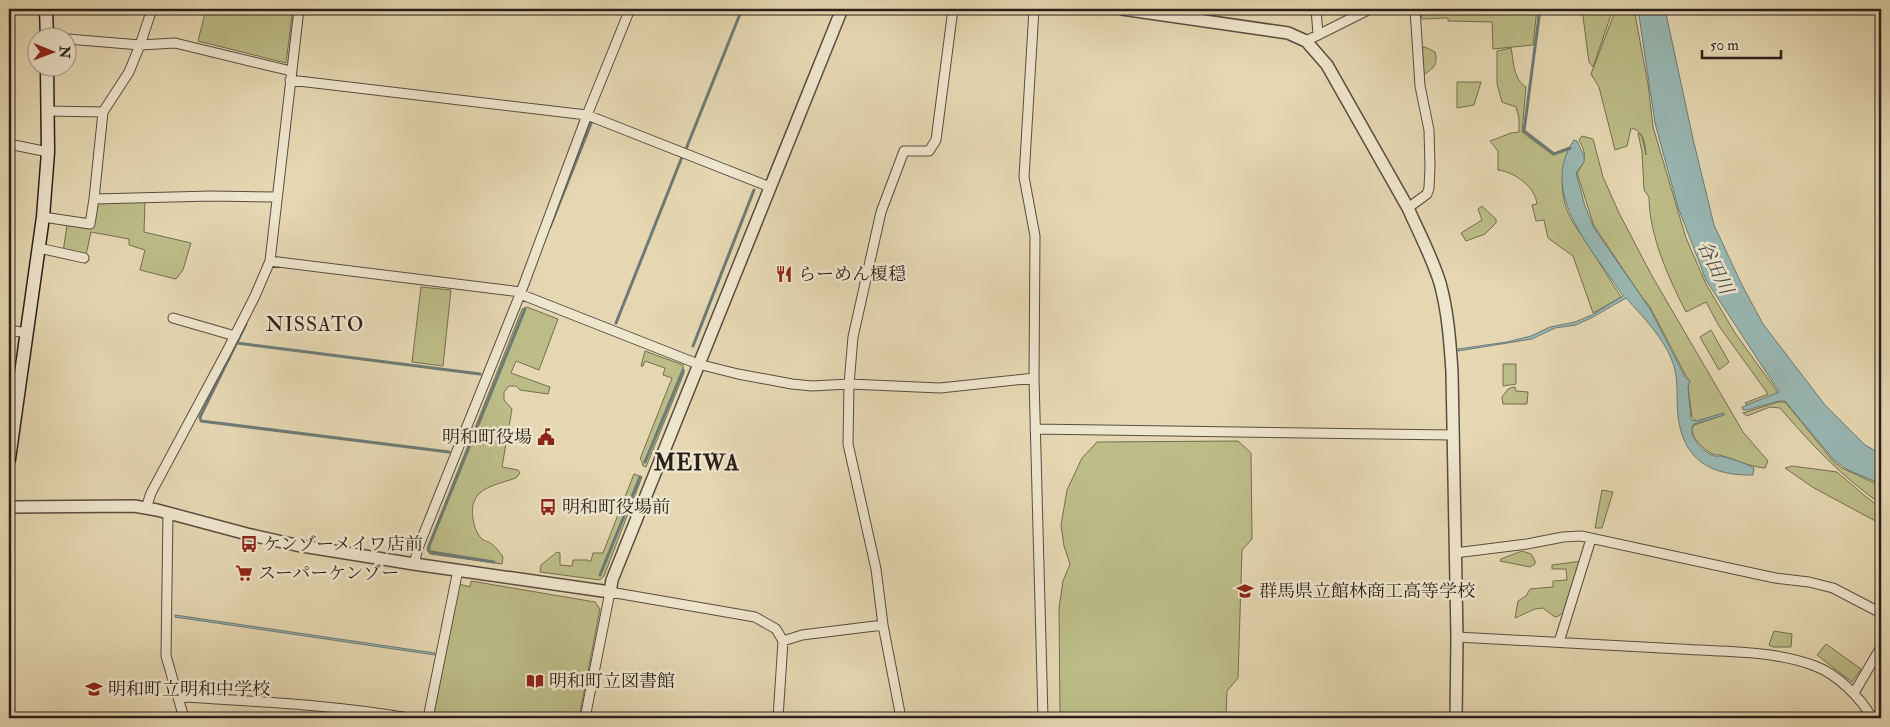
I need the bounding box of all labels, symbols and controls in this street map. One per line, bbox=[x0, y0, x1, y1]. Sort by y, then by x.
north arrow bbox=[28, 28, 78, 78]
scale bar bbox=[1702, 28, 1781, 60]
text: 50 m bbox=[1710, 36, 1739, 55]
text: N bbox=[56, 45, 73, 59]
water label: 谷田川 bbox=[1692, 237, 1739, 300]
place label: らーめん榎穏 bbox=[798, 263, 906, 286]
restaurant icon: らーめん榎穏 bbox=[774, 264, 794, 284]
district label: NISSATO bbox=[266, 312, 364, 337]
place label: 明和町役場 bbox=[442, 426, 532, 449]
public building icon: 明和町役場 bbox=[536, 427, 556, 447]
district label: MEIWA bbox=[653, 449, 740, 477]
place label: 明和町役場前 bbox=[562, 496, 670, 519]
bus stop icon: 明和町役場前 bbox=[538, 497, 558, 517]
place label: ケンゾーメイワ店前 bbox=[263, 533, 423, 556]
bus stop icon: ケンゾーメイワ店前 bbox=[239, 534, 259, 554]
place label: スーパーケンゾー bbox=[258, 562, 399, 585]
supermarket icon: スーパーケンゾー bbox=[234, 563, 254, 583]
place label: 群馬県立館林商工高等学校 bbox=[1259, 580, 1475, 603]
school or university icon: 群馬県立館林商工高等学校 bbox=[1235, 581, 1255, 601]
place label: 明和町立図書館 bbox=[549, 670, 675, 693]
library icon: 明和町立図書館 bbox=[525, 671, 545, 691]
place label: 明和町立明和中学校 bbox=[108, 678, 270, 701]
school or university icon: 明和町立明和中学校 bbox=[84, 679, 104, 699]

